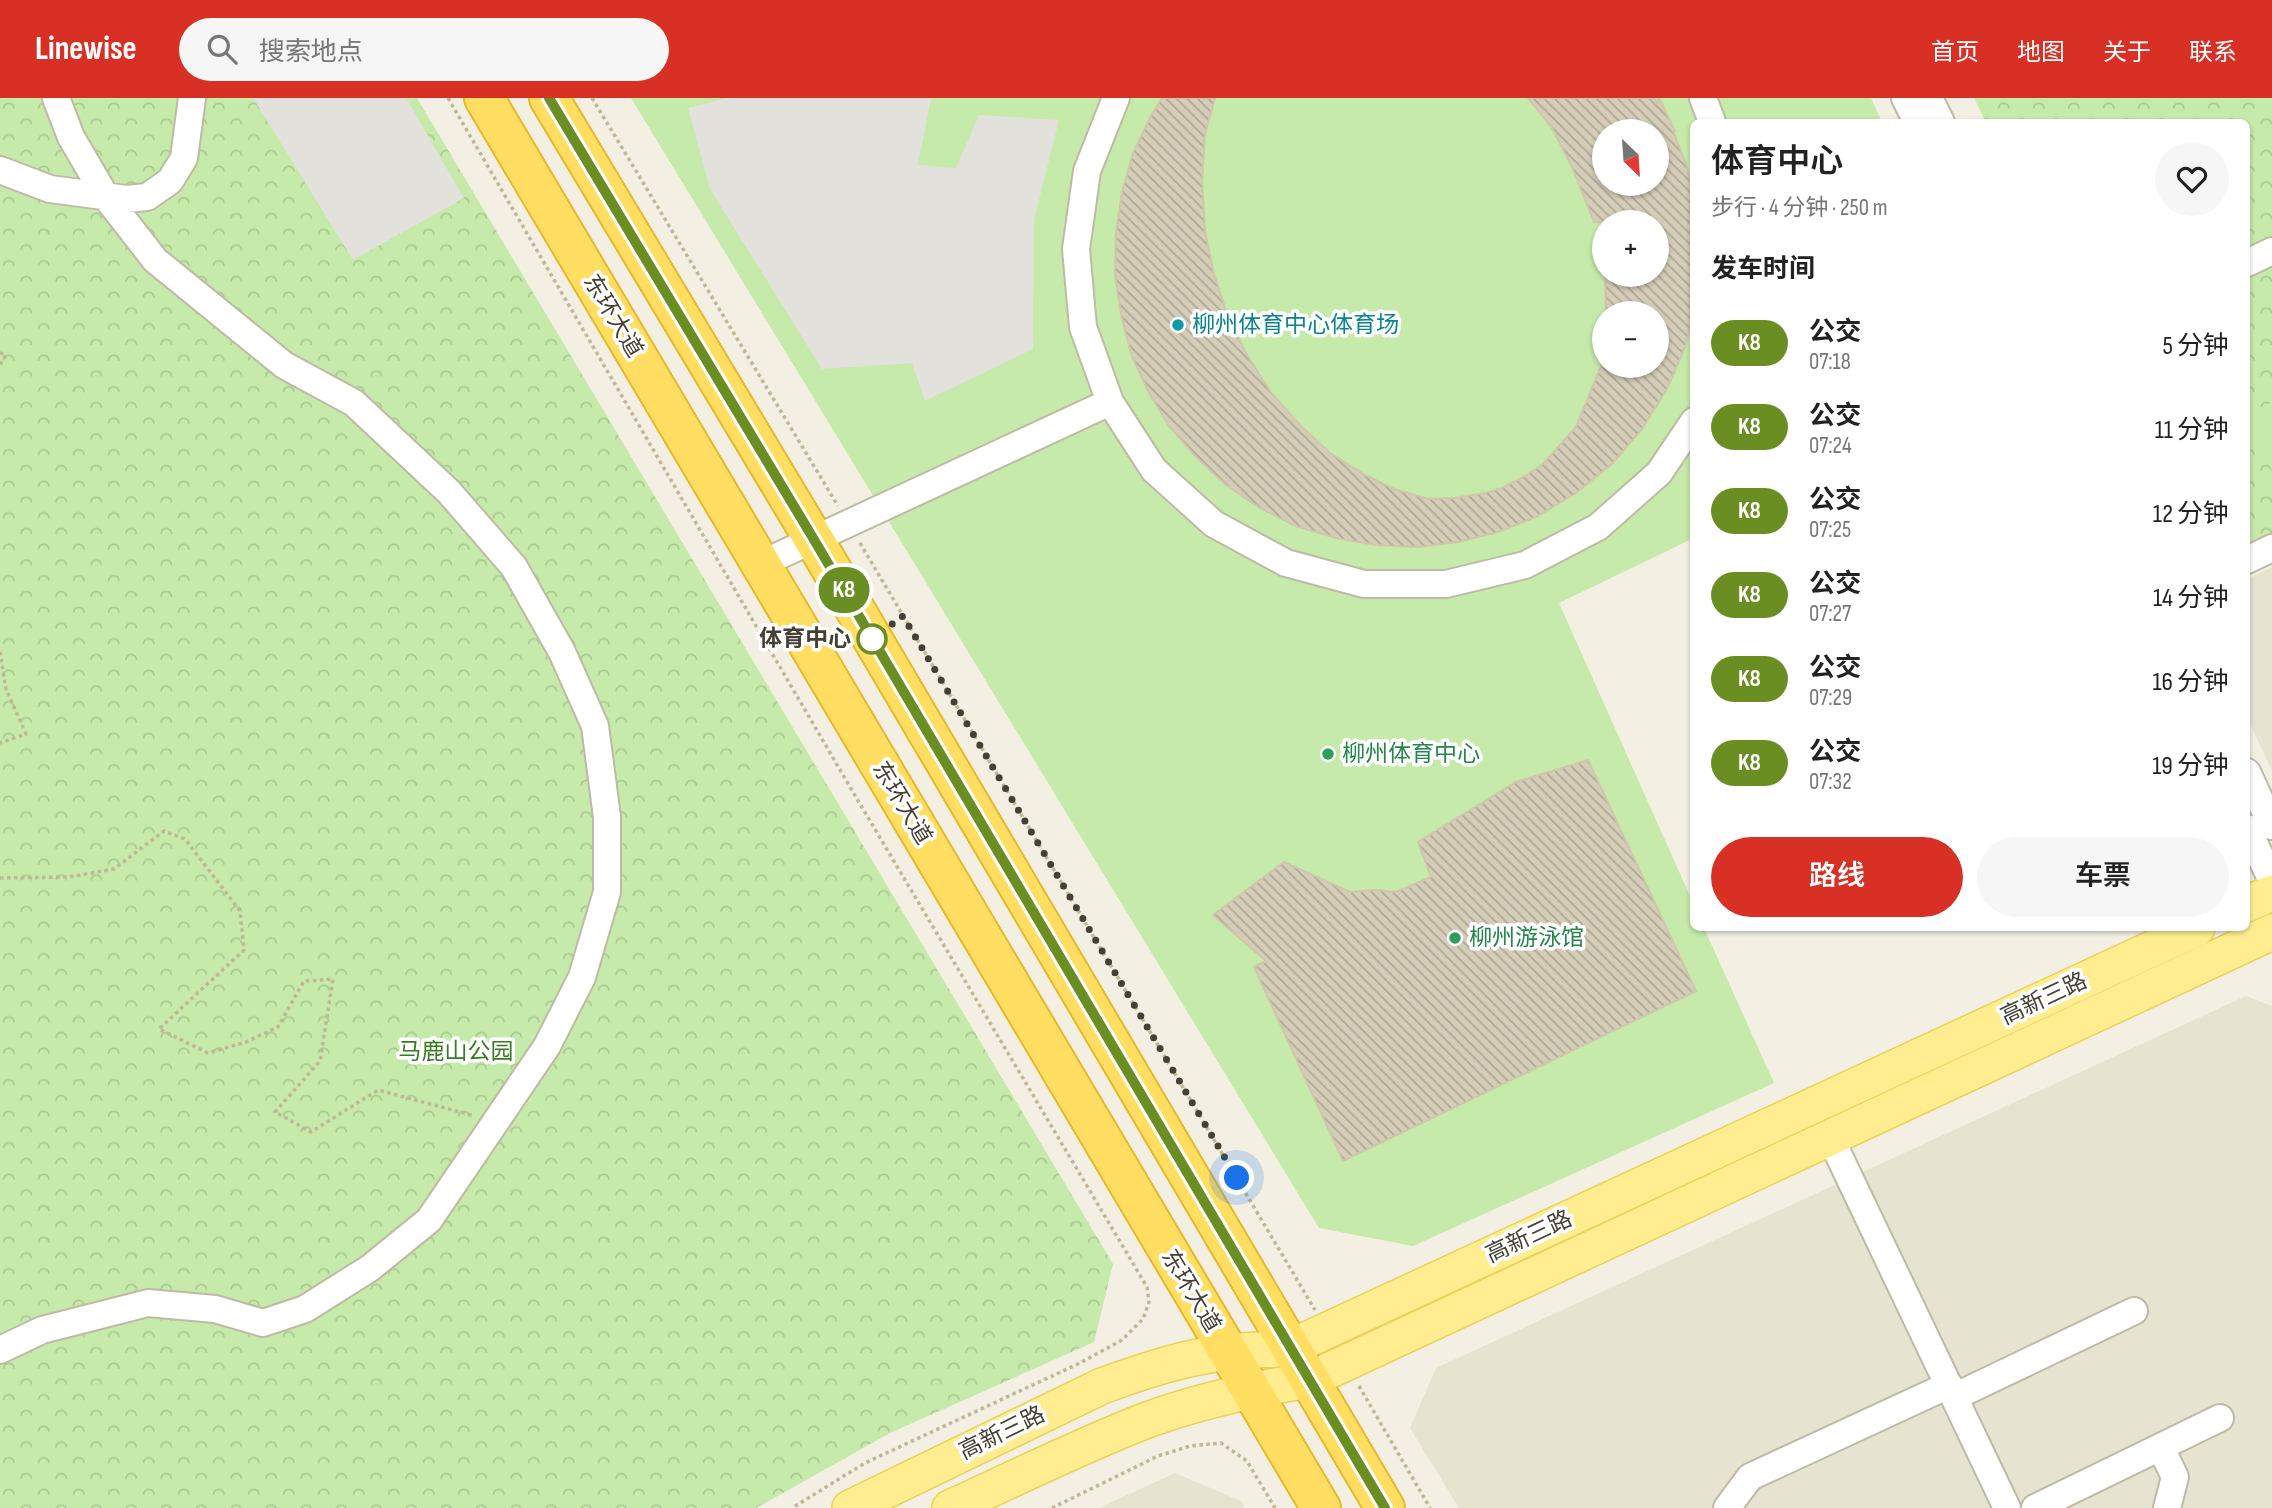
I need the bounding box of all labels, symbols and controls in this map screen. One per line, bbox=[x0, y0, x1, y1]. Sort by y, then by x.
search box bbox=[179, 18, 669, 81]
text: Linewise bbox=[35, 29, 137, 69]
icon: search bbox=[203, 30, 241, 68]
text: 搜索地点 bbox=[259, 37, 363, 68]
text: 首页 bbox=[1931, 38, 1979, 67]
text: 地图 bbox=[2017, 38, 2065, 67]
text: 关于 bbox=[2103, 38, 2151, 67]
text: 联系 bbox=[2189, 38, 2237, 67]
north arrow bbox=[1592, 119, 1670, 196]
map controls bbox=[1592, 119, 1669, 378]
text: 体育中心 bbox=[1711, 142, 1843, 182]
button: heart bbox=[2155, 142, 2229, 216]
text: 步行 · 4 分钟 · 250 m bbox=[1711, 194, 1887, 222]
button: + bbox=[1592, 210, 1669, 287]
text: 发车时间 bbox=[1711, 254, 1815, 285]
street label: 东环大道 bbox=[577, 269, 649, 363]
button: − bbox=[1592, 301, 1669, 378]
place label: 柳州体育中心体育场 bbox=[1192, 311, 1399, 339]
marker: 柳州体育中心体育场 bbox=[1170, 317, 1186, 333]
text: 公交 bbox=[1809, 317, 1861, 348]
text: K8 bbox=[1738, 328, 1761, 357]
text: 5 分钟 bbox=[2162, 331, 2229, 362]
text: 07:18 bbox=[1809, 348, 1851, 376]
text: 公交 bbox=[1809, 401, 1861, 432]
text: K8 bbox=[1738, 412, 1761, 441]
text: 11 分钟 bbox=[2155, 415, 2229, 446]
text: 07:24 bbox=[1809, 432, 1852, 460]
text: 公交 bbox=[1809, 485, 1861, 516]
text: K8 bbox=[1738, 496, 1761, 525]
text: 12 分钟 bbox=[2153, 499, 2229, 530]
text: 07:25 bbox=[1809, 516, 1851, 544]
line badge: K8 bbox=[812, 567, 876, 613]
text: 公交 bbox=[1809, 569, 1861, 600]
text: K8 bbox=[833, 575, 855, 604]
text: K8 bbox=[1738, 580, 1761, 609]
text: 14 分钟 bbox=[2153, 583, 2229, 614]
text: 07:27 bbox=[1809, 600, 1851, 628]
marker: 体育中心 bbox=[857, 624, 887, 654]
place label: 体育中心 bbox=[759, 625, 851, 653]
text: 公交 bbox=[1809, 653, 1861, 684]
text: K8 bbox=[1738, 664, 1761, 693]
text: 16 分钟 bbox=[2152, 667, 2229, 698]
text: 07:29 bbox=[1809, 684, 1852, 712]
text: 公交 bbox=[1809, 737, 1861, 768]
place label: 柳州体育中心 bbox=[1342, 740, 1480, 768]
marker: 柳州体育中心 bbox=[1320, 746, 1336, 762]
text: K8 bbox=[1738, 748, 1761, 777]
text: 19 分钟 bbox=[2152, 751, 2229, 782]
street label: 东环大道 bbox=[866, 756, 938, 850]
text: 07:32 bbox=[1809, 768, 1852, 796]
button: 路线 bbox=[1711, 837, 1963, 917]
button: 车票 bbox=[1977, 837, 2229, 917]
place label: 柳州游泳馆 bbox=[1469, 924, 1584, 952]
marker: 柳州游泳馆 bbox=[1447, 930, 1463, 946]
street label: 高新三路 bbox=[1996, 967, 2092, 1031]
park label: 马鹿山公园 bbox=[399, 1038, 514, 1066]
your location bbox=[1219, 1160, 1254, 1195]
street label: 高新三路 bbox=[1481, 1205, 1577, 1269]
street label: 东环大道 bbox=[1155, 1244, 1227, 1338]
street label: 高新三路 bbox=[955, 1400, 1049, 1466]

